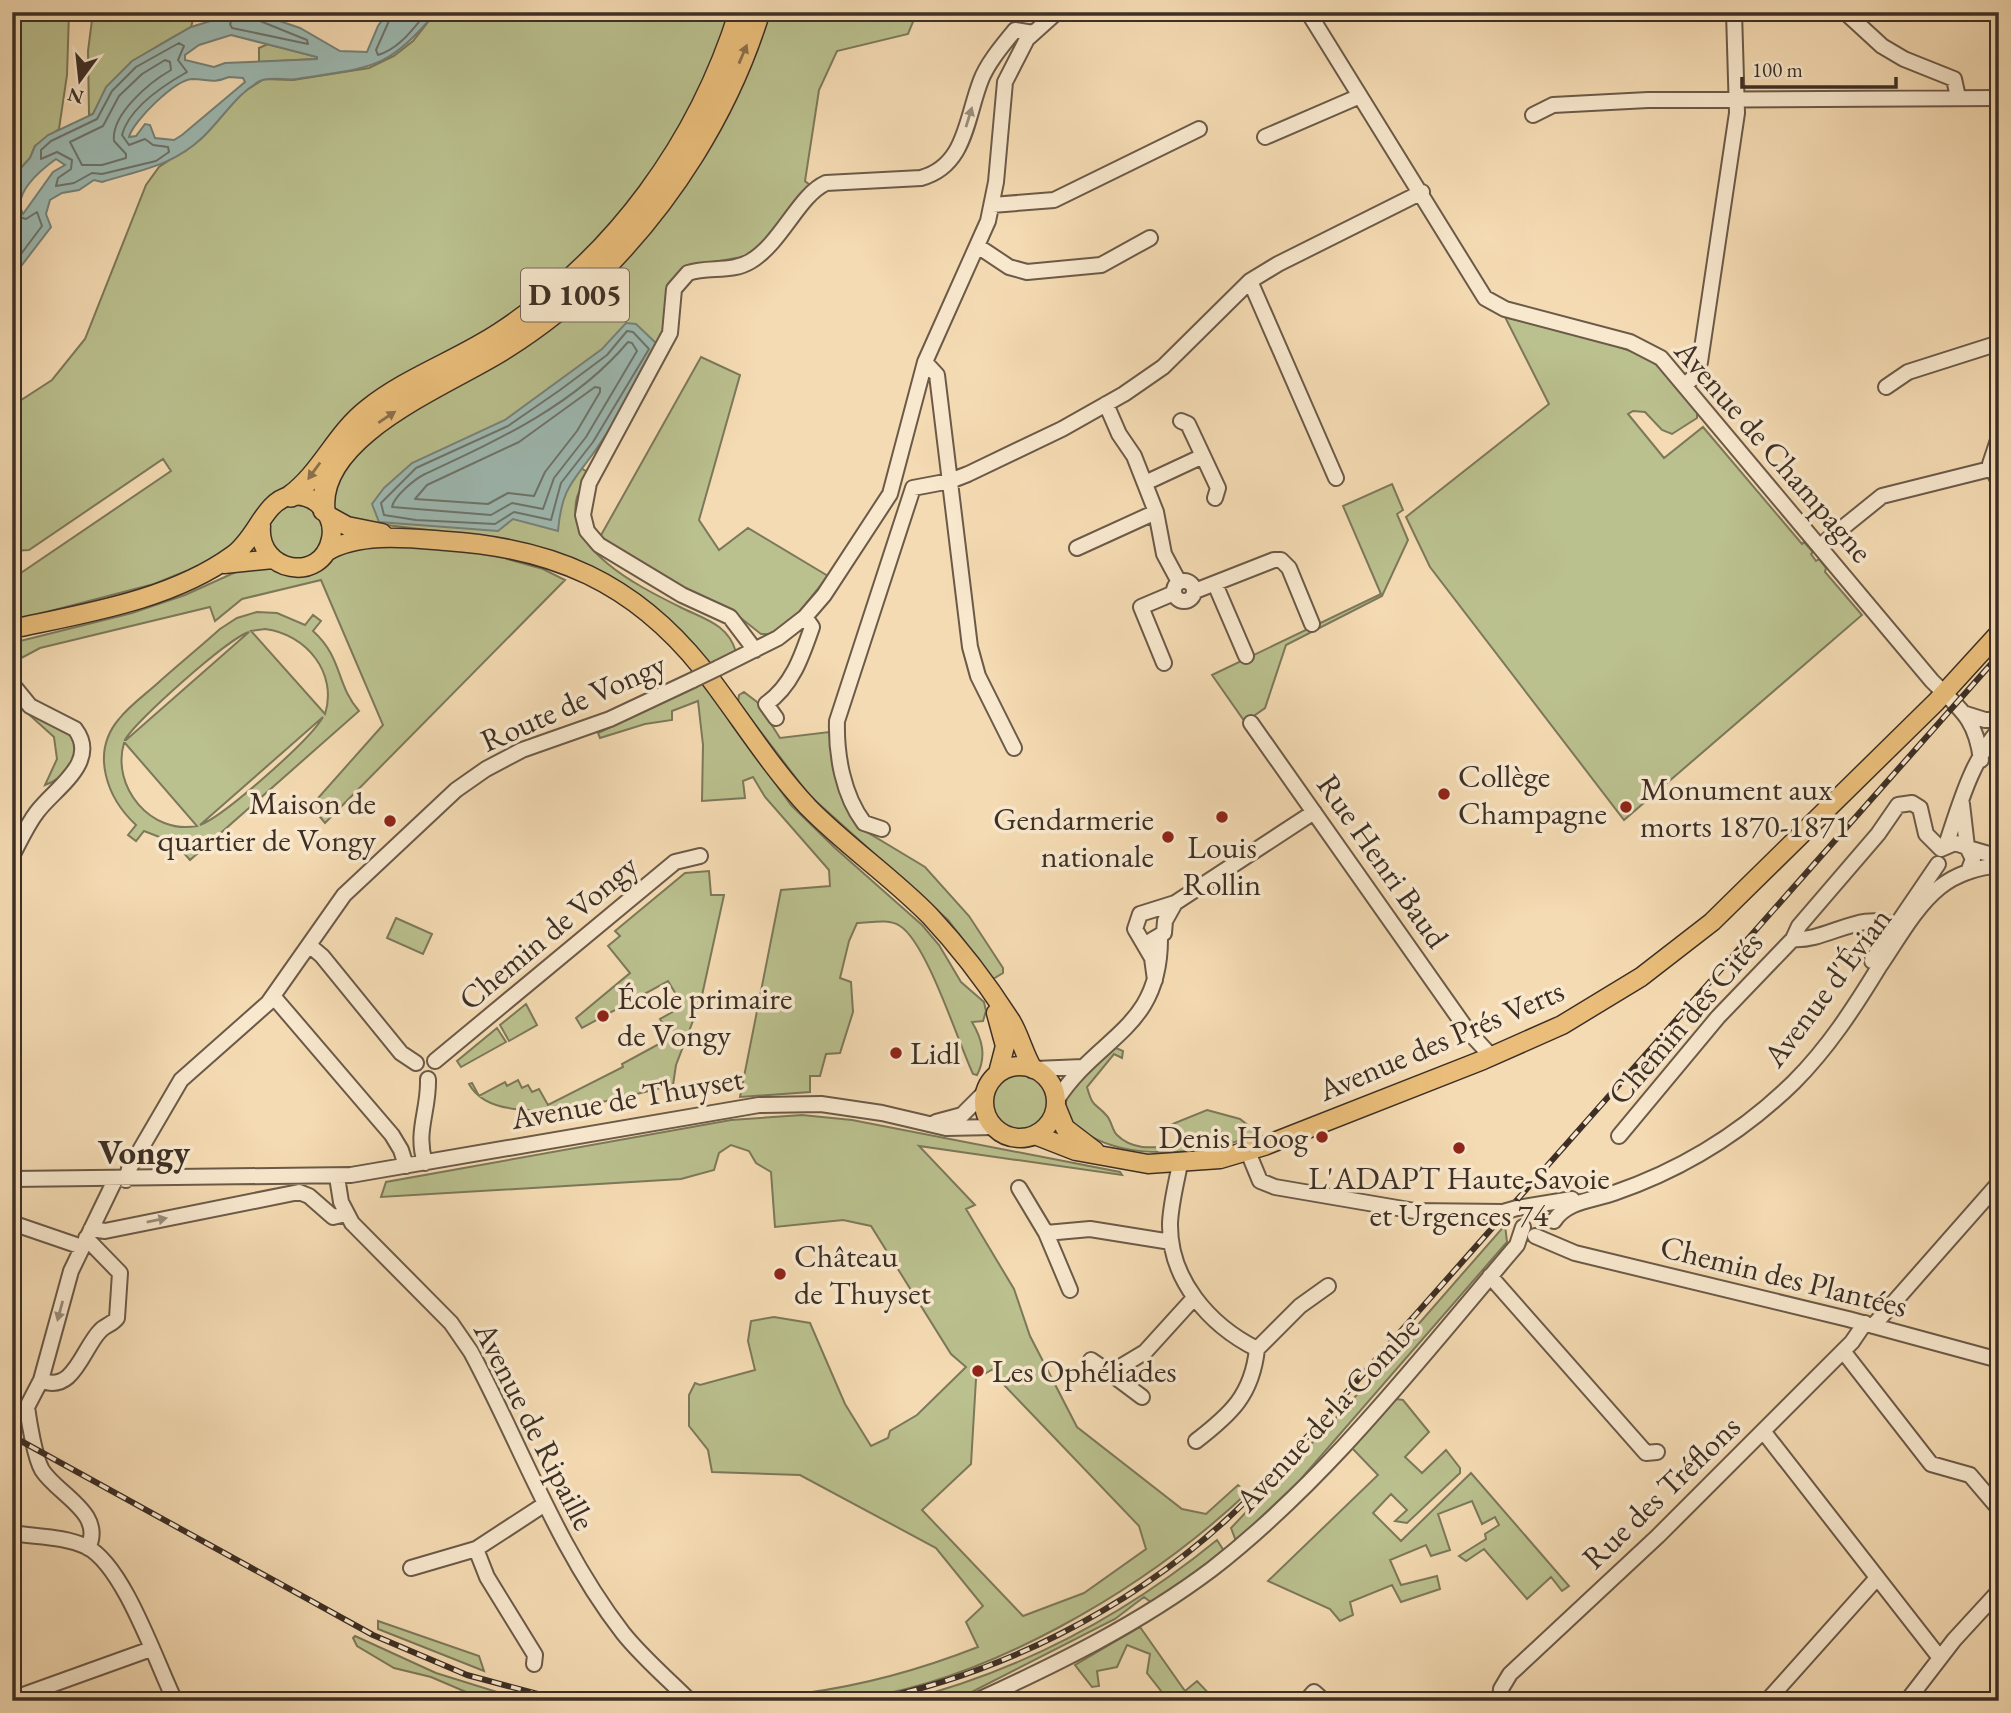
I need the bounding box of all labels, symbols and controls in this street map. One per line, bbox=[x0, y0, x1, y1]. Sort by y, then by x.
one-way arrow bbox=[738, 44, 749, 65]
north arrow bbox=[46, 46, 116, 116]
scale bar bbox=[1742, 46, 1896, 90]
text: 100 m bbox=[1752, 56, 1803, 83]
text: N bbox=[64, 82, 86, 110]
one-way arrow bbox=[965, 106, 975, 127]
road number: D 1005 bbox=[521, 268, 629, 322]
street label: Avenue de Champagne bbox=[1665, 330, 1882, 571]
one-way arrow bbox=[377, 411, 396, 424]
one-way arrow bbox=[307, 462, 321, 480]
street label: Route de Vongy bbox=[474, 642, 673, 762]
place label: Collège Champagne bbox=[1458, 755, 1607, 834]
street label: Rue Henri Baud bbox=[1307, 766, 1459, 957]
place label: Monument aux morts 1870-1871 bbox=[1640, 768, 1850, 847]
place label: Maison de quartier de Vongy bbox=[157, 782, 377, 861]
marker: Collège Champagne bbox=[1436, 786, 1452, 802]
place label: Gendarmerie nationale bbox=[993, 798, 1154, 877]
marker: Monument aux morts 1870-1871 bbox=[1618, 799, 1634, 815]
marker: Louis Rollin bbox=[1214, 809, 1230, 825]
marker: Maison de quartier de Vongy bbox=[382, 813, 398, 829]
place label: Louis Rollin bbox=[1183, 826, 1261, 905]
marker: Gendarmerie nationale bbox=[1160, 829, 1176, 845]
street label: Chemin de Vongy bbox=[450, 844, 647, 1019]
street label: Avenue d'Évian bbox=[1753, 899, 1901, 1076]
street label: Chemin des Cités bbox=[1598, 923, 1772, 1113]
street label: Avenue des Prés Verts bbox=[1311, 969, 1570, 1111]
place label: École primaire de Vongy bbox=[617, 977, 792, 1056]
marker: École primaire de Vongy bbox=[595, 1008, 611, 1024]
place label: Lidl bbox=[910, 1032, 961, 1074]
marker: Lidl bbox=[888, 1045, 904, 1061]
street label: Avenue de Thuyset bbox=[507, 1057, 746, 1139]
place label: Denis Hoog bbox=[1158, 1116, 1309, 1158]
district label: Vongy bbox=[98, 1129, 191, 1174]
marker: Denis Hoog bbox=[1314, 1129, 1330, 1145]
marker: L'ADAPT Haute-Savoie et Urgences 74 bbox=[1451, 1140, 1467, 1156]
place label: L'ADAPT Haute-Savoie et Urgences 74 bbox=[1308, 1157, 1610, 1236]
one-way arrow bbox=[146, 1215, 168, 1226]
street label: Chemin des Plantées bbox=[1656, 1225, 1912, 1327]
place label: Château de Thuyset bbox=[794, 1235, 931, 1314]
marker: Château de Thuyset bbox=[772, 1266, 788, 1282]
one-way arrow bbox=[54, 1300, 65, 1322]
street label: Avenue de la Combe bbox=[1225, 1307, 1428, 1521]
street label: Avenue de Ripaille bbox=[464, 1314, 606, 1537]
place label: Les Ophéliades bbox=[992, 1350, 1177, 1392]
marker: Les Ophéliades bbox=[970, 1363, 986, 1379]
street label: Rue des Tréflons bbox=[1573, 1406, 1749, 1578]

